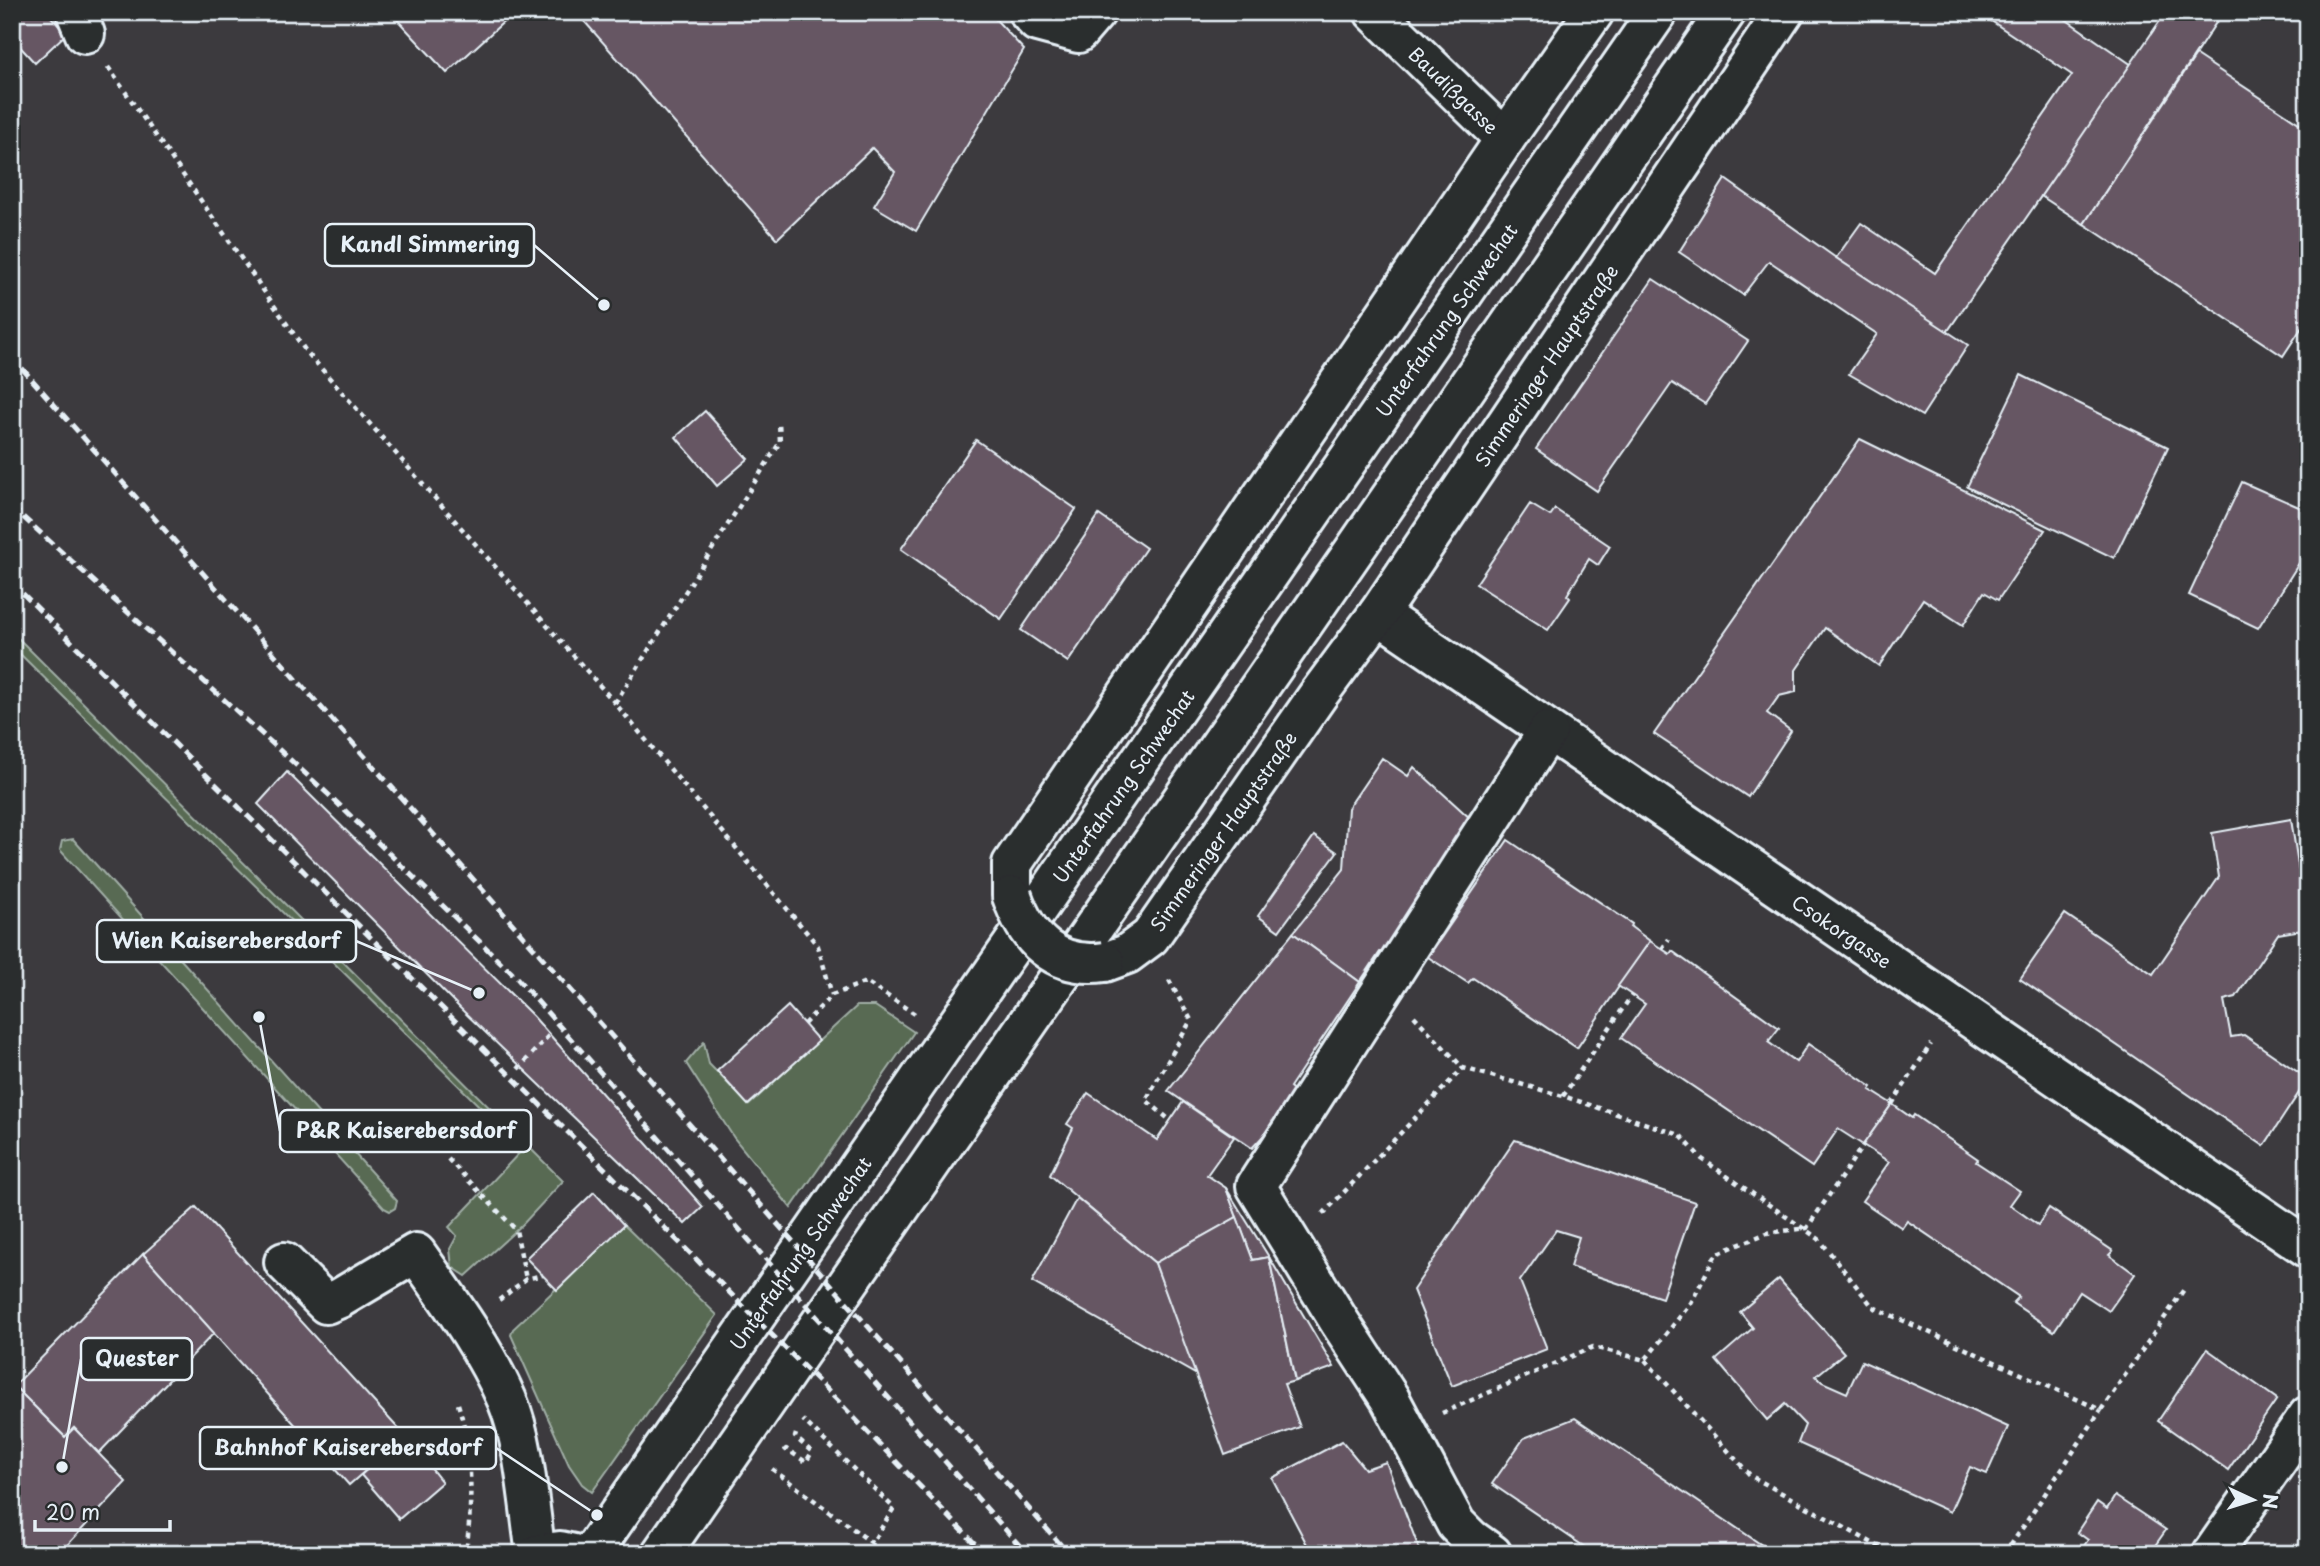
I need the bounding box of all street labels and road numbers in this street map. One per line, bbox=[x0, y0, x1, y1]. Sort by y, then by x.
street label: Baudißgasse bbox=[1403, 40, 1505, 140]
street label: Unterfahrung Schwechat bbox=[1368, 217, 1524, 422]
street label: Simmeringer Hauptstraße bbox=[1468, 258, 1624, 472]
street label: Unterfahrung Schwechat bbox=[1045, 683, 1201, 888]
street label: Simmeringer Hauptstraße bbox=[1143, 725, 1303, 937]
street label: Csokorgasse bbox=[1787, 887, 1897, 975]
street label: Unterfahrung Schwechat bbox=[722, 1150, 878, 1355]

